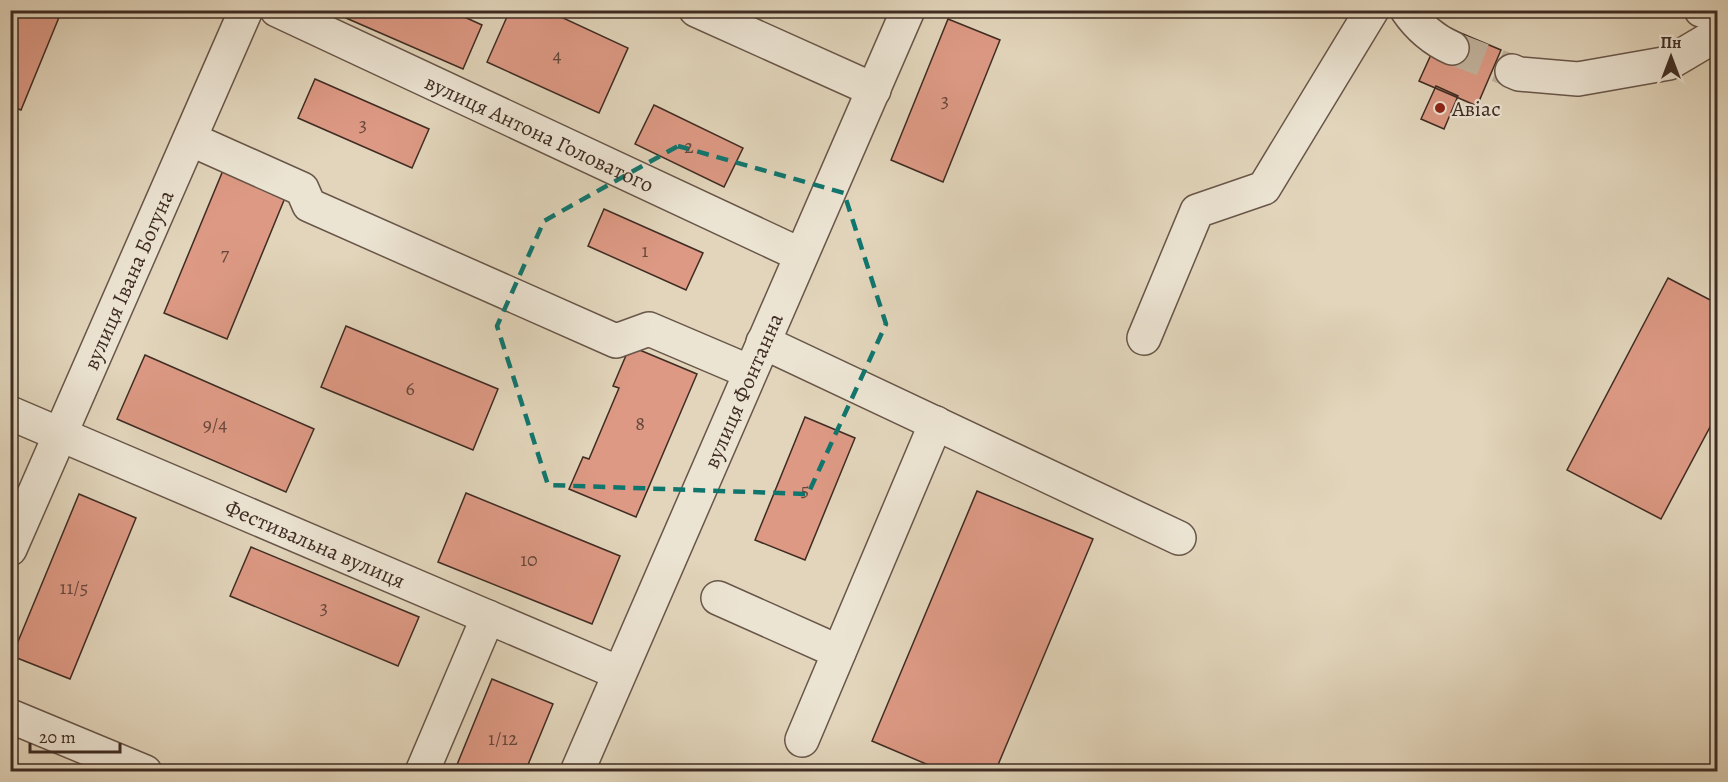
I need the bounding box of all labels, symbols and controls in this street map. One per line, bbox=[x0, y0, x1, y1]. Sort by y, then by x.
north arrow bbox=[1641, 27, 1701, 87]
text: Пн bbox=[1661, 32, 1681, 54]
house number: 4 bbox=[552, 42, 562, 69]
street label: вулиця Антона Головатого bbox=[420, 67, 659, 200]
house number: 3 bbox=[941, 87, 949, 114]
place label: Авіас bbox=[1451, 94, 1501, 124]
marker: Авіас bbox=[1433, 101, 1447, 115]
house number: 3 bbox=[359, 111, 367, 138]
house number: 2 bbox=[684, 133, 694, 160]
street label: вулиця Івана Богуна bbox=[76, 185, 182, 375]
house number: 1 bbox=[642, 237, 649, 264]
house number: 7 bbox=[221, 240, 230, 267]
street label: вулиця Фонтанна bbox=[697, 308, 791, 473]
house number: 6 bbox=[405, 375, 415, 402]
house number: 8 bbox=[635, 410, 645, 437]
house number: 9/4 bbox=[203, 411, 227, 438]
house number: 5 bbox=[801, 476, 809, 503]
street label: Фестивальна вулиця bbox=[220, 493, 410, 596]
house number: 10 bbox=[520, 546, 538, 573]
house number: 11/5 bbox=[60, 574, 88, 601]
house number: 3 bbox=[320, 594, 328, 621]
scale bar bbox=[30, 716, 120, 754]
text: 20 m bbox=[39, 725, 76, 749]
house number: 1/12 bbox=[488, 725, 518, 752]

